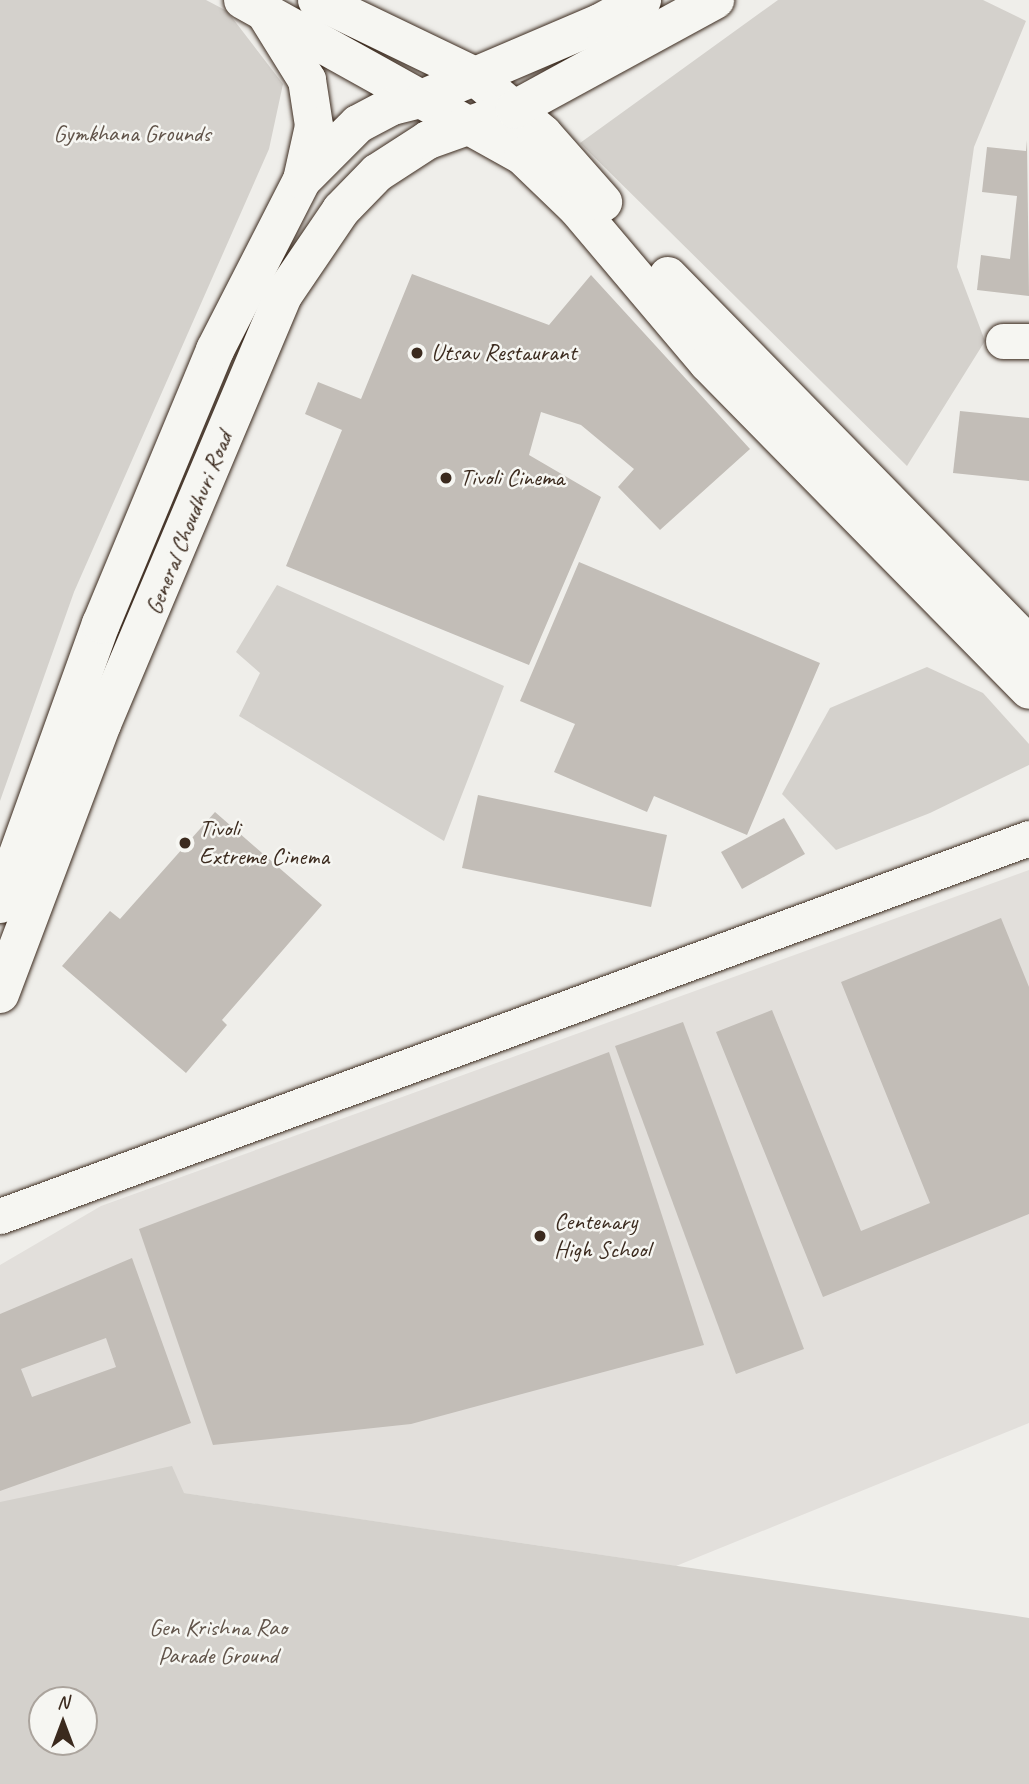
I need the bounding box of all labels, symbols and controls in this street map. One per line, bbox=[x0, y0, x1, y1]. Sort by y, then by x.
park label: Gymkhana Grounds bbox=[53, 120, 211, 148]
place label: Utsav Restaurant bbox=[431, 339, 577, 367]
marker: Utsav Restaurant bbox=[409, 345, 425, 361]
street label: General Choudhuri Road bbox=[139, 427, 239, 619]
place label: Tivoli Cinema bbox=[460, 464, 565, 492]
marker: Tivoli Cinema bbox=[438, 470, 454, 486]
place label: Tivoli Extreme Cinema bbox=[199, 815, 331, 871]
marker: Tivoli Extreme Cinema bbox=[177, 835, 193, 851]
place label: Centenary High School bbox=[554, 1208, 649, 1264]
marker: Centenary High School bbox=[532, 1228, 548, 1244]
park label: Gen Krishna Rao Parade Ground bbox=[149, 1614, 287, 1670]
north arrow bbox=[28, 1686, 98, 1756]
text: N bbox=[57, 1690, 69, 1714]

